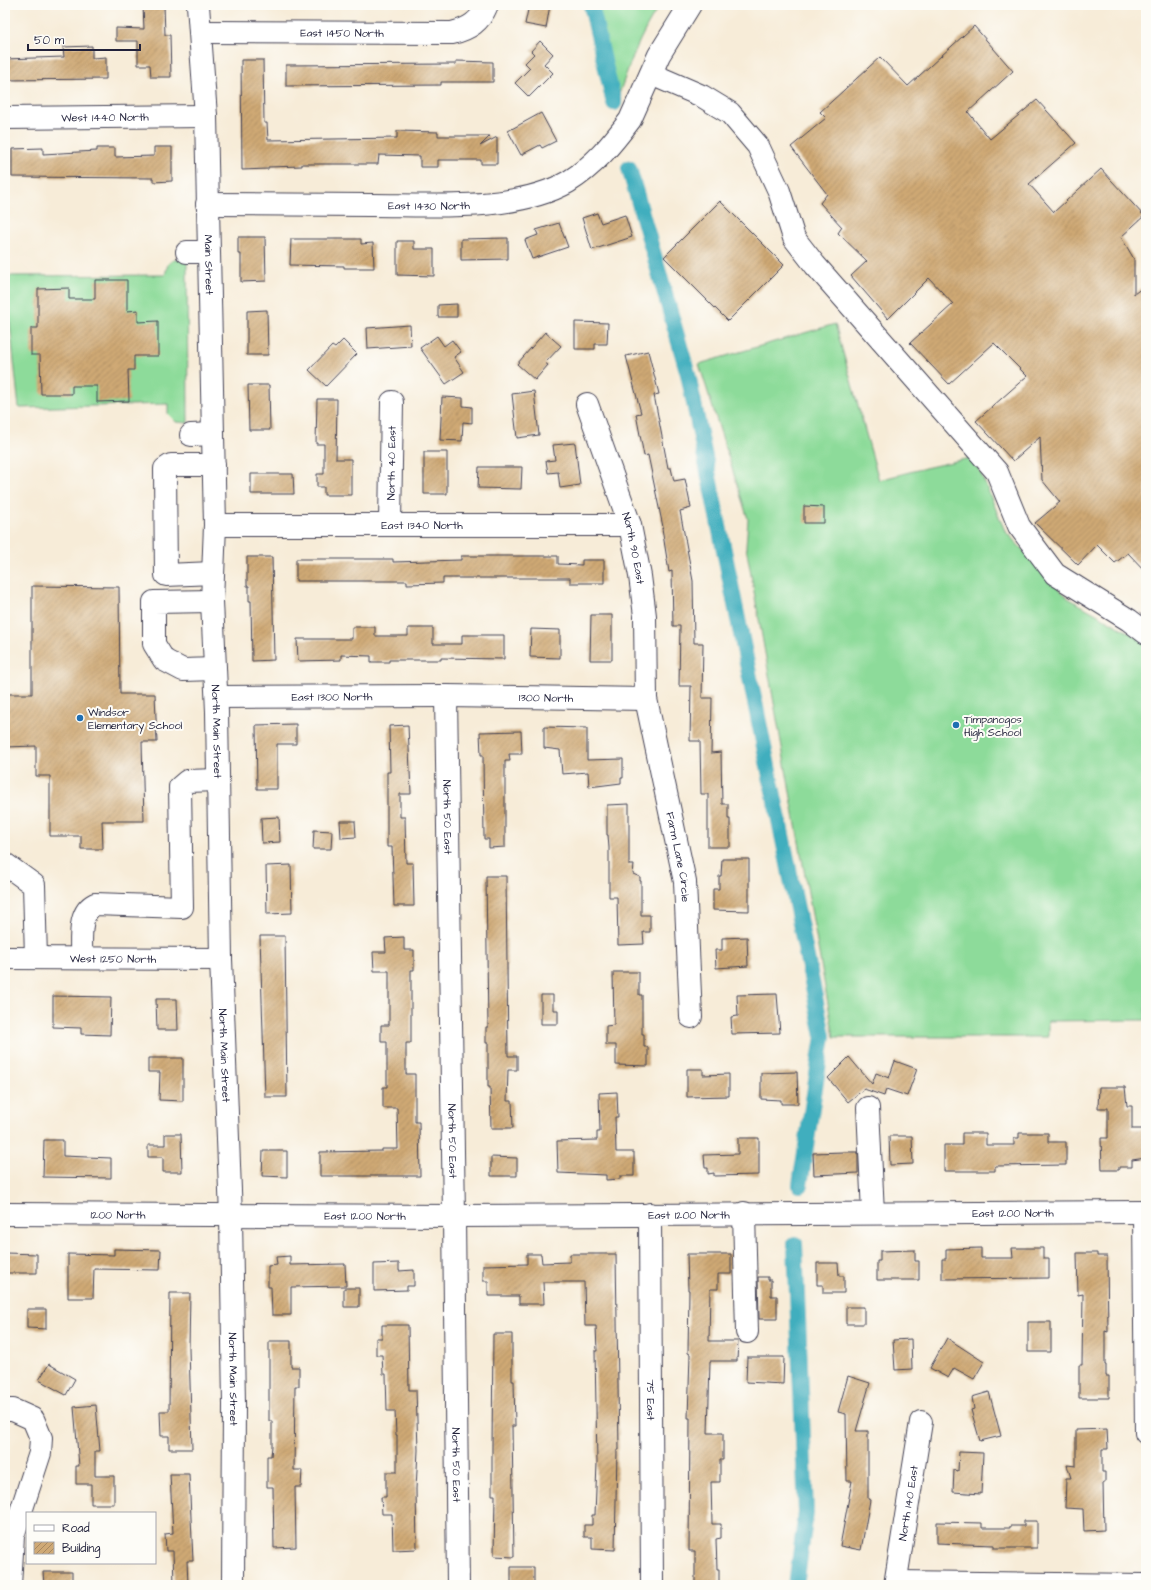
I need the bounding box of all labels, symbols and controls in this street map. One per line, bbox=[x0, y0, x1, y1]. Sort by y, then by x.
street label: East 1450 North bbox=[300, 25, 384, 40]
scale bar bbox=[28, 26, 140, 52]
text: 50 m bbox=[34, 32, 65, 49]
street label: West 1440 North bbox=[61, 109, 149, 125]
street label: East 1430 North bbox=[388, 197, 471, 213]
street label: Main Street bbox=[201, 234, 217, 296]
street label: North 40 East bbox=[383, 425, 399, 500]
street label: North 90 East bbox=[619, 510, 649, 586]
street label: East 1340 North bbox=[381, 518, 463, 533]
street label: North Main Street bbox=[208, 684, 226, 779]
street label: East 1300 North bbox=[291, 689, 373, 704]
street label: 1300 North bbox=[519, 690, 574, 705]
place label: Windsor Elementary School bbox=[88, 705, 183, 734]
place label: Timpanogos High School bbox=[964, 712, 1022, 741]
marker: Windsor Elementary School bbox=[75, 713, 85, 723]
marker: Timpanogos High School bbox=[951, 720, 961, 730]
street label: North 50 East bbox=[440, 779, 456, 855]
street label: Farm Lane Circle bbox=[663, 810, 693, 902]
street label: West 1250 North bbox=[70, 951, 157, 966]
street label: North Main Street bbox=[215, 1008, 234, 1103]
street label: North 50 East bbox=[445, 1103, 461, 1179]
street label: East 1200 North bbox=[972, 1205, 1054, 1221]
street label: 1200 North bbox=[90, 1207, 146, 1222]
street label: East 1200 North bbox=[648, 1207, 730, 1222]
street label: East 1200 North bbox=[324, 1208, 406, 1223]
street label: North Main Street bbox=[225, 1332, 242, 1427]
street label: 75 East bbox=[643, 1379, 659, 1421]
street label: North 50 East bbox=[449, 1427, 465, 1503]
street label: North 140 East bbox=[895, 1464, 922, 1542]
legend bbox=[26, 1512, 156, 1564]
text: Road bbox=[62, 1520, 90, 1537]
text: Building bbox=[62, 1540, 100, 1558]

